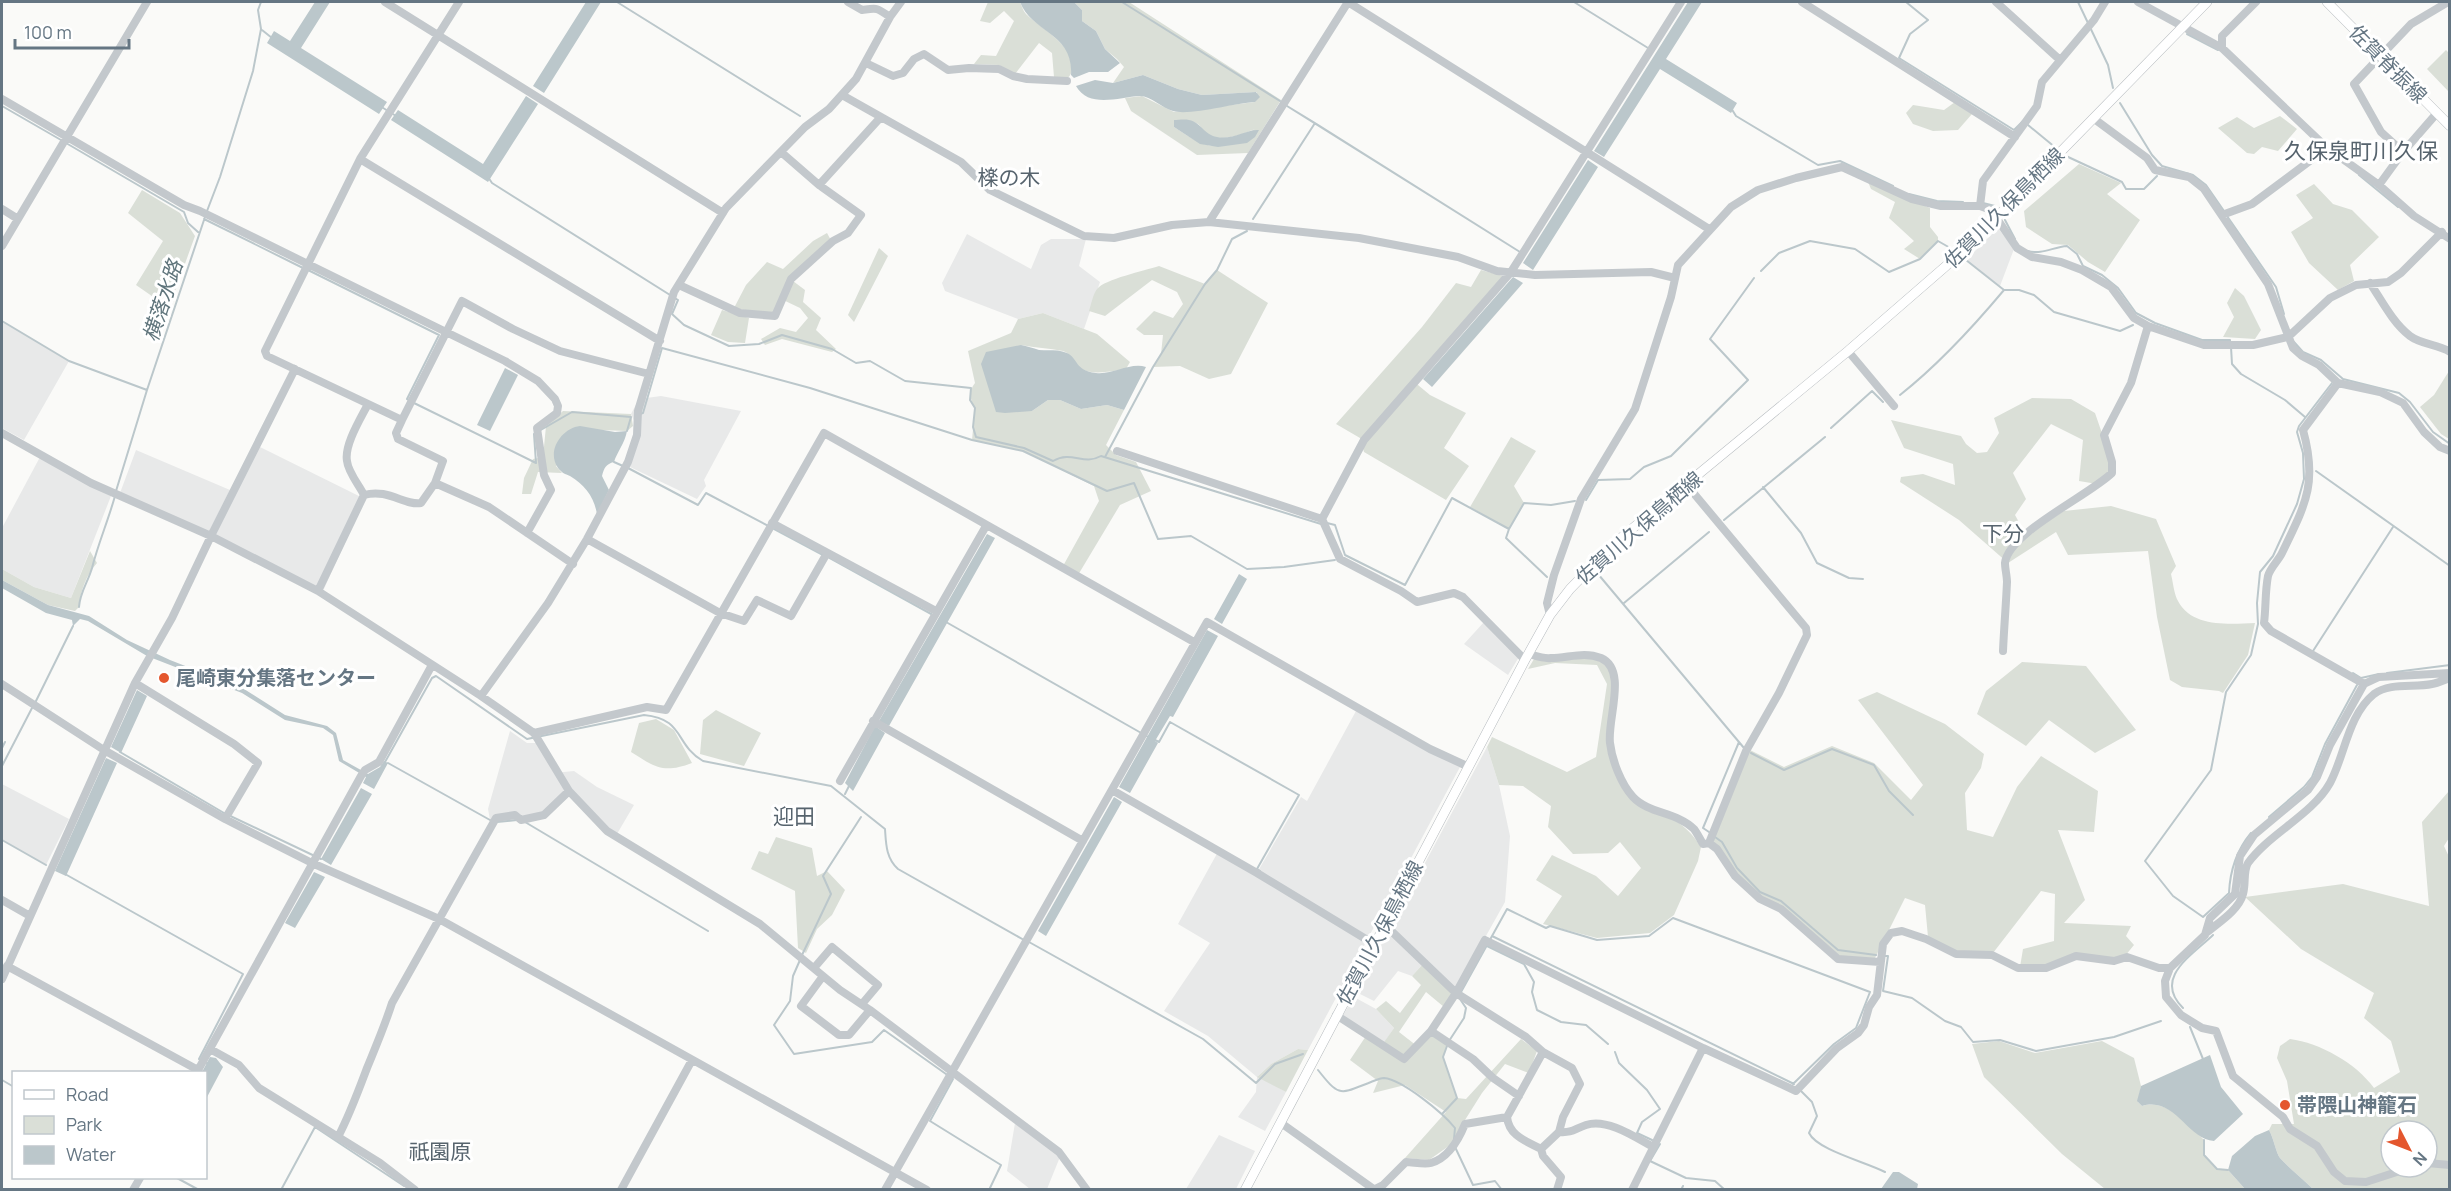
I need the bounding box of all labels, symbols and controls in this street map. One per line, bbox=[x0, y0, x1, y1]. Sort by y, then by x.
scale bar bbox=[15, 12, 129, 50]
street label: 佐賀脊振線 bbox=[2343, 19, 2433, 109]
text: 100 m bbox=[24, 20, 72, 44]
district label: 久保泉町川久保 bbox=[2284, 136, 2438, 166]
street label: 佐賀川久保鳥栖線 bbox=[1938, 142, 2070, 274]
district label: 檪の木 bbox=[978, 163, 1041, 191]
water label: 横落水路 bbox=[136, 255, 189, 345]
street label: 佐賀川久保鳥栖線 bbox=[1569, 465, 1708, 590]
district label: 下分 bbox=[1982, 519, 2024, 547]
place label: 尾崎東分集落センター bbox=[176, 664, 376, 691]
marker: 尾崎東分集落センター bbox=[157, 671, 171, 685]
district label: 迎田 bbox=[773, 802, 815, 830]
street label: 佐賀川久保鳥栖線 bbox=[1330, 856, 1429, 1010]
legend bbox=[12, 1071, 207, 1179]
text: Road bbox=[66, 1082, 109, 1106]
place label: 帯隈山神籠石 bbox=[2297, 1091, 2417, 1118]
marker: 帯隈山神籠石 bbox=[2278, 1098, 2292, 1112]
text: Park bbox=[66, 1112, 103, 1136]
north arrow bbox=[2379, 1119, 2439, 1179]
district label: 祇園原 bbox=[409, 1137, 472, 1165]
text: Water bbox=[66, 1142, 116, 1166]
text: N bbox=[2408, 1147, 2432, 1171]

